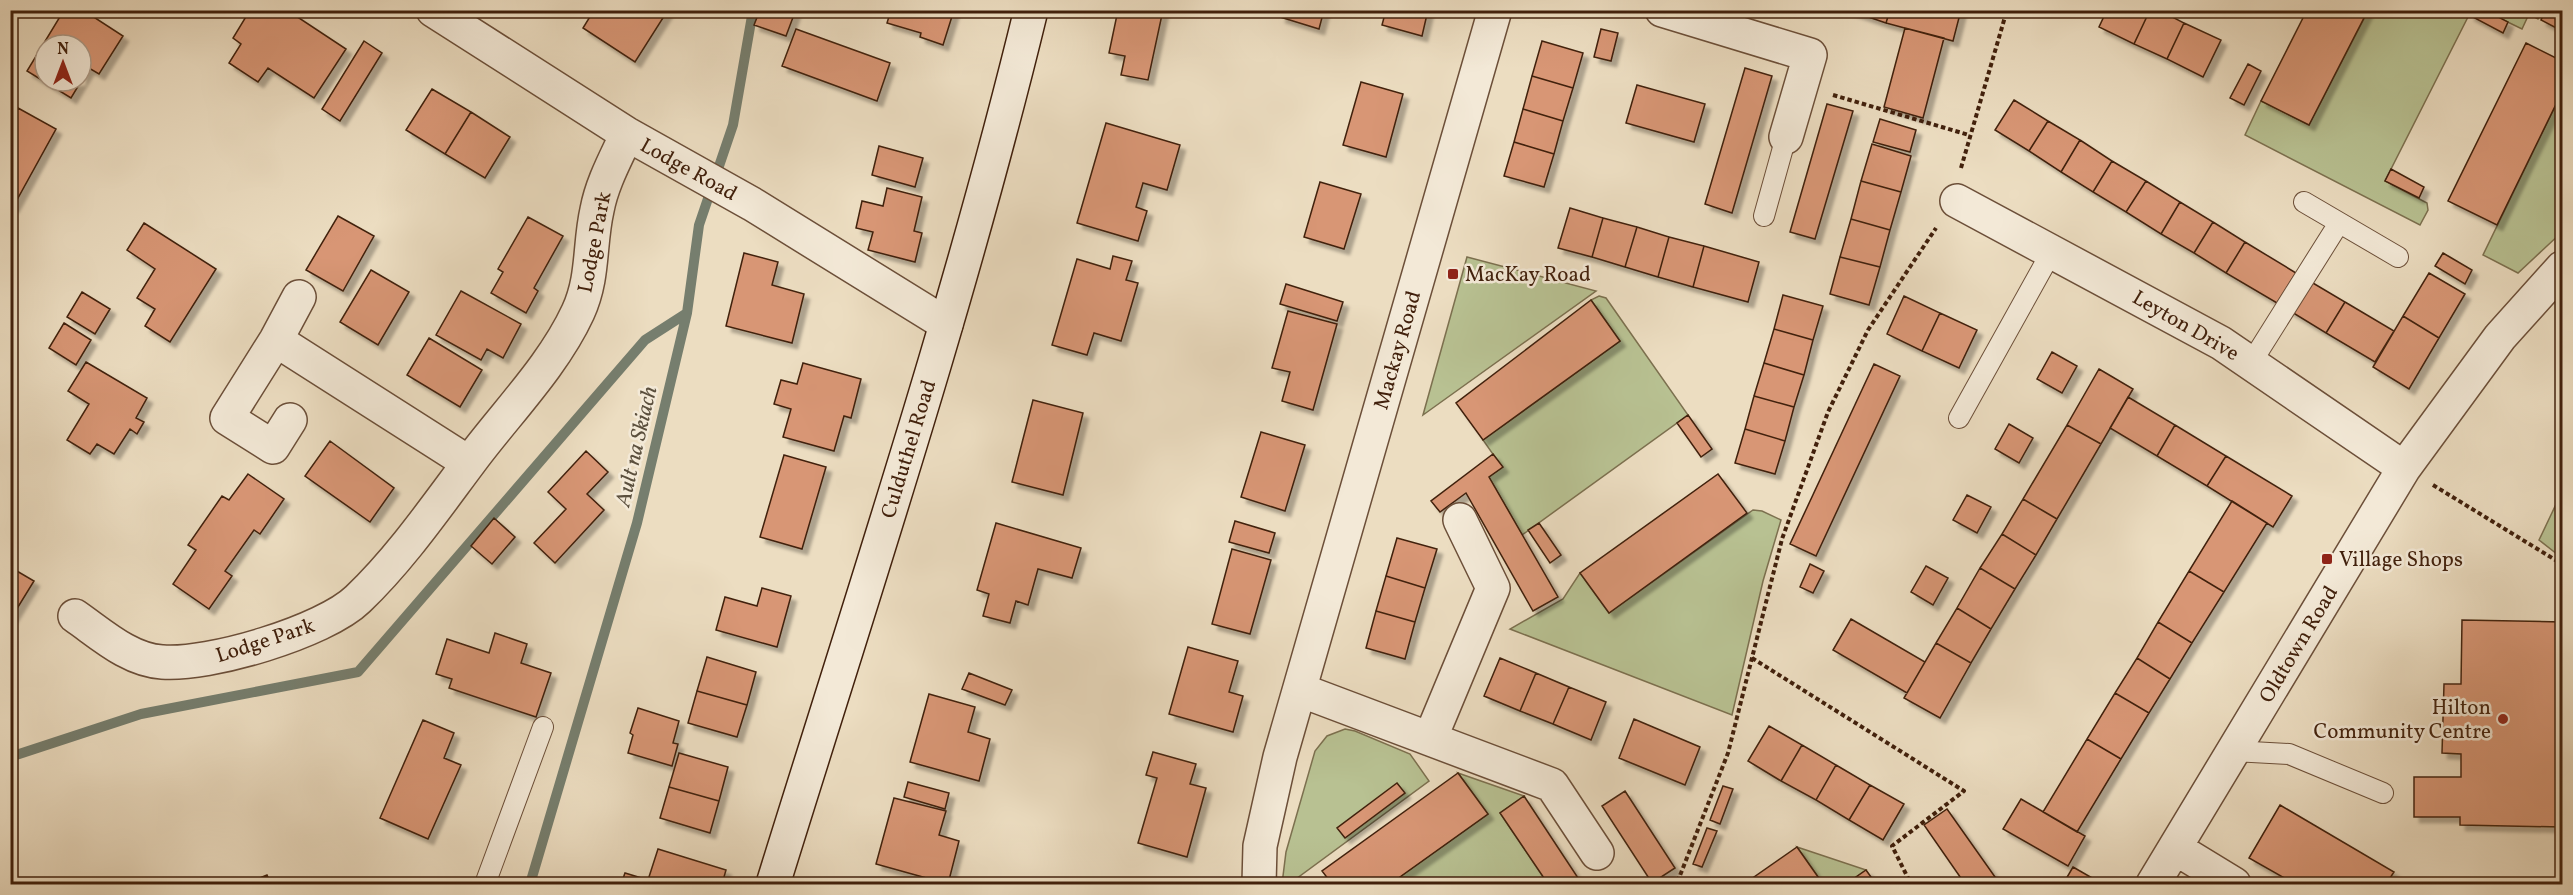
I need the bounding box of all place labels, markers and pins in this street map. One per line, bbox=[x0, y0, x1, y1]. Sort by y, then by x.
place label: MacKay Road bbox=[1465, 261, 1591, 290]
marker: MacKay Road bbox=[1446, 267, 1460, 281]
place label: Village Shops bbox=[2339, 546, 2463, 575]
marker: Village Shops bbox=[2320, 552, 2334, 566]
place label: Hilton Community Centre bbox=[2314, 694, 2491, 747]
marker: Hilton Community Centre bbox=[2496, 712, 2510, 726]

